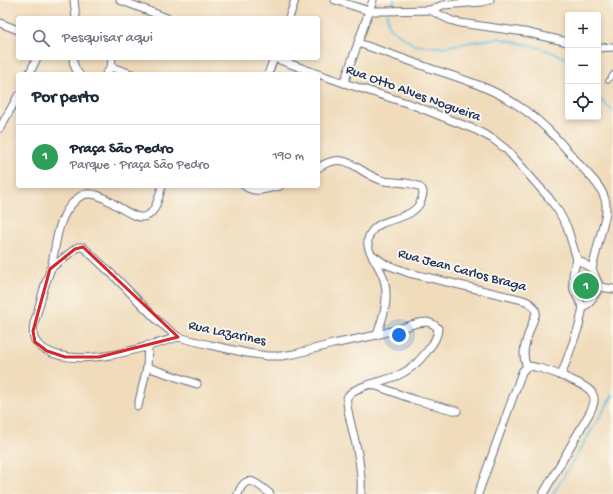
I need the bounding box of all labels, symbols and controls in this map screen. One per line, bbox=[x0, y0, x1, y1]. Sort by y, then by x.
map controls bbox=[565, 12, 601, 120]
button: + bbox=[565, 12, 601, 48]
search box bbox=[16, 16, 320, 60]
icon: search bbox=[30, 27, 52, 49]
text: Pesquisar aqui bbox=[62, 29, 153, 47]
button: − bbox=[565, 48, 601, 84]
street label: Rua Otto Alves Nogueira bbox=[343, 62, 484, 127]
button: locate bbox=[565, 84, 601, 120]
text: Por perto bbox=[32, 88, 99, 108]
text: Praça São Pedro bbox=[70, 140, 173, 158]
text: 1 bbox=[42, 149, 48, 164]
text: 190 m bbox=[273, 149, 304, 164]
text: Parque · Praça São Pedro bbox=[70, 158, 209, 173]
street label: Rua Jean Carlos Braga bbox=[396, 246, 529, 297]
pin: 1 bbox=[573, 271, 599, 301]
street label: Rua Lazarines bbox=[187, 317, 268, 351]
your location bbox=[389, 325, 409, 345]

